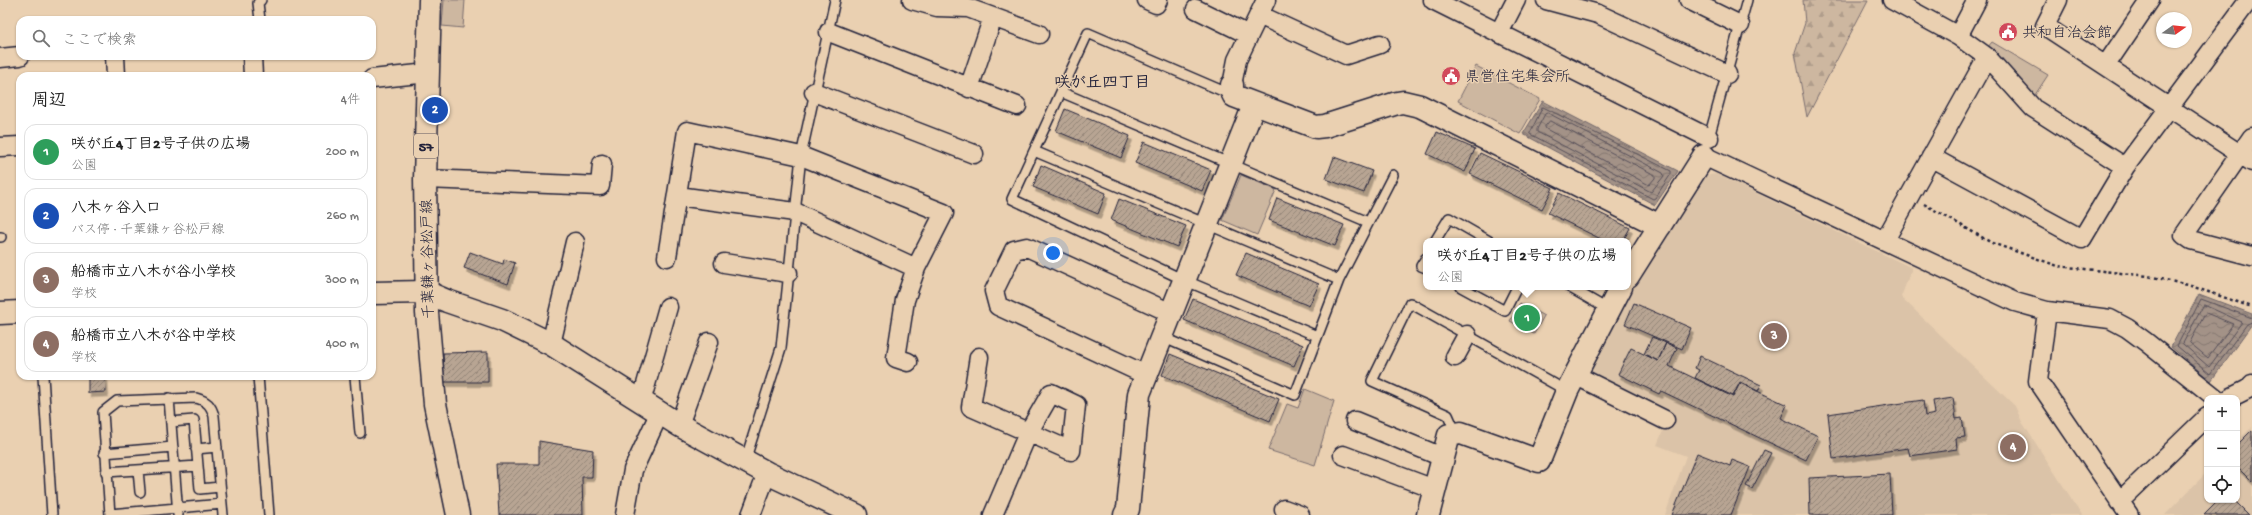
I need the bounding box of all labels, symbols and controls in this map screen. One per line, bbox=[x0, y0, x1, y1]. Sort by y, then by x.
north arrow bbox=[2156, 12, 2192, 48]
search box bbox=[16, 16, 376, 60]
public building icon: 共和自治会館 bbox=[1997, 21, 2019, 43]
place label: 共和自治会館 bbox=[2022, 24, 2112, 43]
icon: search bbox=[30, 27, 52, 49]
text: ここで検索 bbox=[62, 32, 137, 50]
public building icon: 県営住宅集会所 bbox=[1440, 65, 1462, 87]
place label: 県営住宅集会所 bbox=[1465, 68, 1570, 87]
district label: 咲が丘四丁目 bbox=[1054, 74, 1150, 94]
text: 周辺 bbox=[32, 92, 66, 112]
text: 4件 bbox=[341, 93, 360, 108]
pin: 2 bbox=[422, 95, 448, 125]
road number: 57 bbox=[414, 134, 438, 158]
text: 咲が丘4丁目2号子供の広場 bbox=[71, 136, 250, 154]
text: 1 bbox=[43, 145, 49, 160]
text: 200 m bbox=[326, 145, 359, 160]
text: 公園 bbox=[71, 159, 97, 174]
street label: 千葉鎌ヶ谷松戸線 bbox=[418, 199, 439, 319]
text: 八木ヶ谷入口 bbox=[71, 200, 161, 218]
text: 2 bbox=[43, 209, 49, 224]
text: 260 m bbox=[326, 209, 359, 224]
text: バス停 · 千葉鎌ヶ谷松戸線 bbox=[71, 223, 224, 238]
popup bbox=[1423, 238, 1631, 290]
your location bbox=[1043, 243, 1063, 263]
text: 咲が丘4丁目2号子供の広場 bbox=[1437, 248, 1617, 266]
text: 船橋市立八木が谷小学校 bbox=[71, 264, 236, 282]
text: 公園 bbox=[1437, 271, 1463, 286]
text: 3 bbox=[43, 273, 49, 288]
text: 300 m bbox=[325, 273, 359, 288]
text: 学校 bbox=[71, 287, 97, 302]
pin: 1 bbox=[1514, 303, 1540, 333]
pin: 3 bbox=[1761, 321, 1787, 351]
text: 船橋市立八木が谷中学校 bbox=[71, 328, 236, 346]
text: 4 bbox=[43, 337, 49, 352]
text: 400 m bbox=[326, 337, 359, 352]
text: 学校 bbox=[71, 351, 97, 366]
map controls bbox=[2204, 395, 2240, 503]
button: + bbox=[2204, 395, 2240, 431]
button: − bbox=[2204, 431, 2240, 467]
pin: 4 bbox=[2000, 432, 2026, 462]
button: locate bbox=[2204, 467, 2240, 503]

